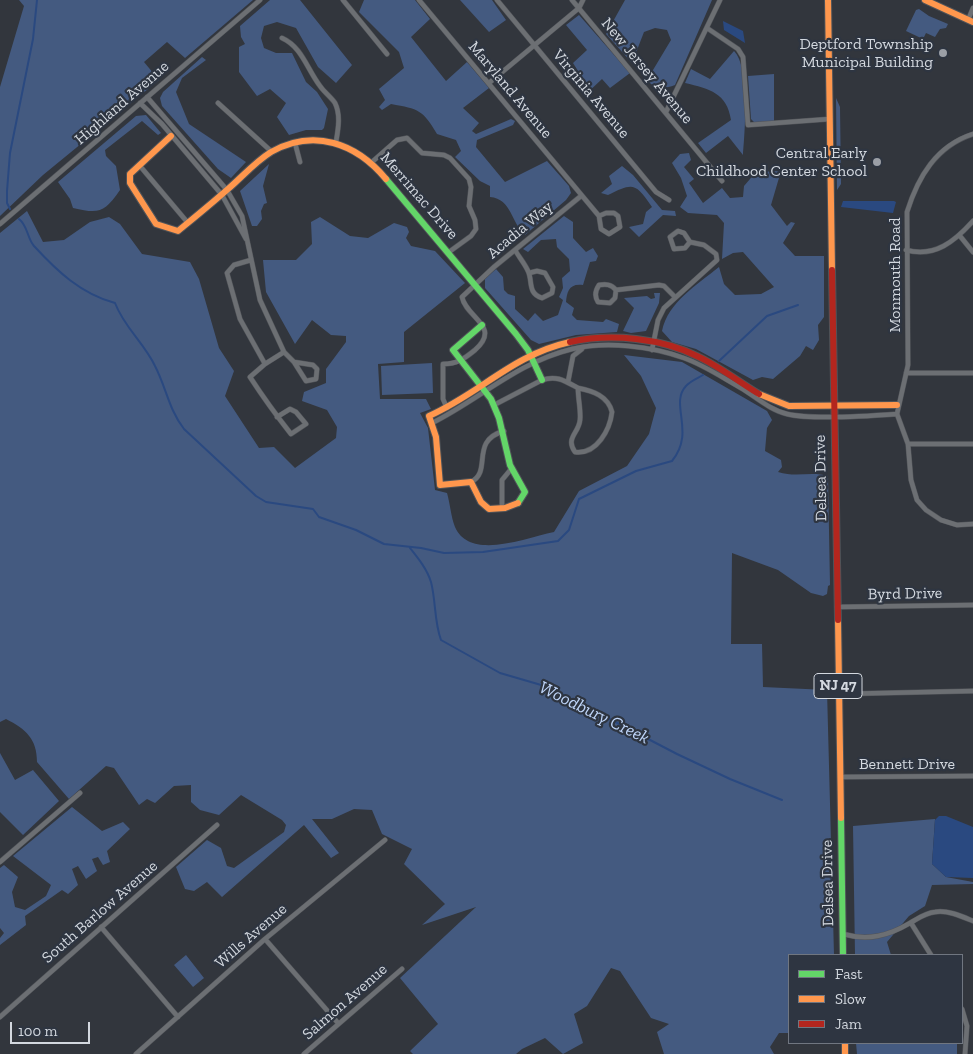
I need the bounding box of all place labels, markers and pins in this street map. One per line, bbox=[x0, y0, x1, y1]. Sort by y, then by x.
place label: Deptford Township Municipal Building bbox=[800, 34, 933, 72]
marker: Deptford Township Municipal Building bbox=[937, 47, 949, 59]
place label: Central Early Childhood Center School bbox=[696, 143, 867, 181]
marker: Central Early Childhood Center School bbox=[871, 156, 883, 168]

